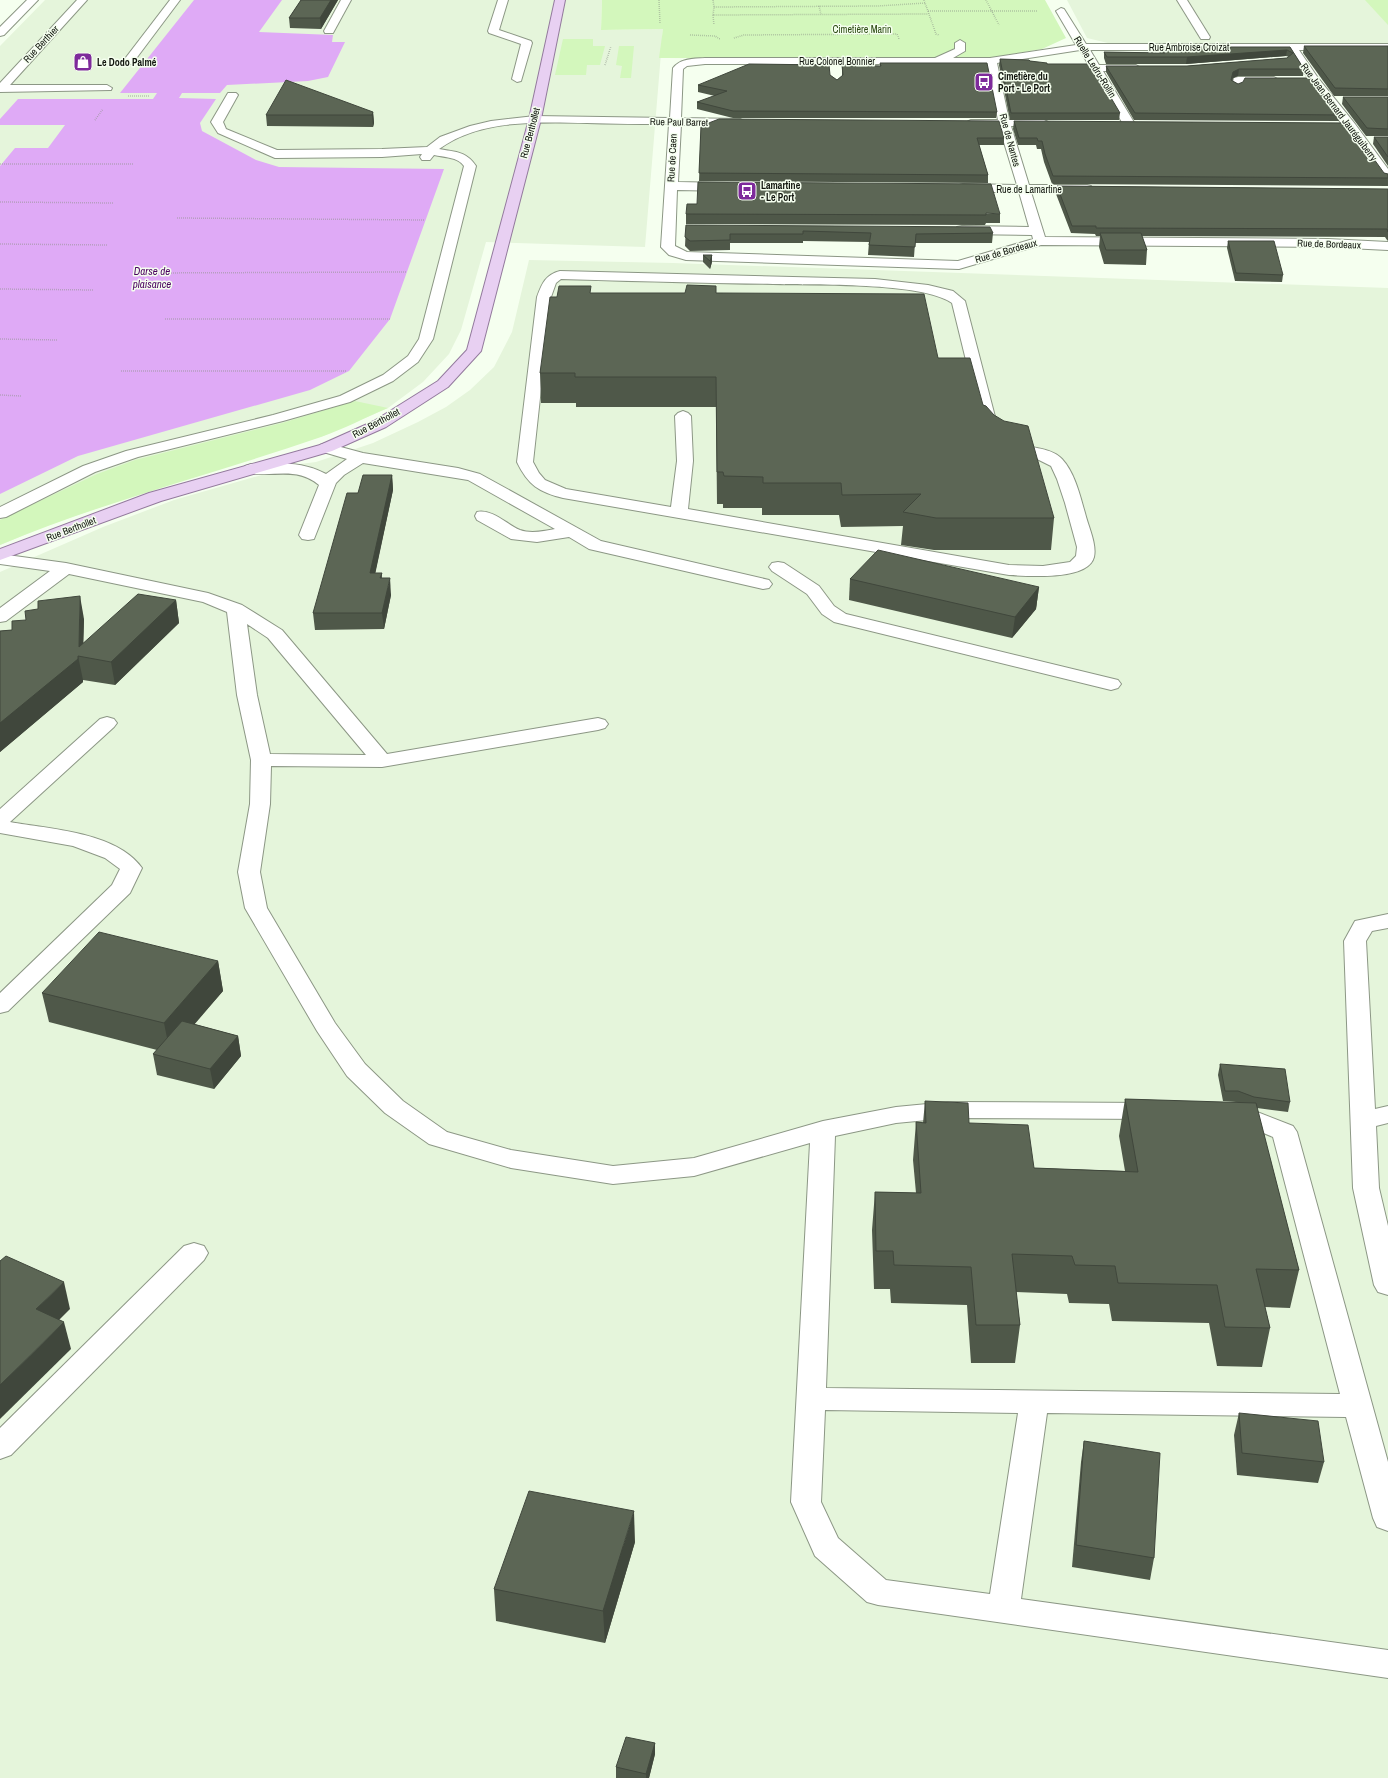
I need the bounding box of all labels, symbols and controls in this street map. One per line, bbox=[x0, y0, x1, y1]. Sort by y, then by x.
street label: Rue Berthier bbox=[20, 22, 62, 65]
park label: Cimetière Marin bbox=[832, 23, 892, 36]
street label: Ruelle Ledru-Rollin bbox=[1071, 34, 1119, 100]
street label: Rue Ambroise Croizat bbox=[1149, 41, 1230, 54]
shop icon: Le Dodo Palmé bbox=[72, 51, 94, 73]
street label: Rue Colonel Bonnier bbox=[799, 55, 875, 68]
place label: Le Dodo Palmé bbox=[97, 56, 157, 69]
street label: Rue Jean Bernard Jauréguiberry bbox=[1298, 60, 1381, 164]
place label: Cimetière du Port - Le Port bbox=[998, 70, 1050, 95]
bus stop icon: Cimetière du Port - Le Port bbox=[973, 71, 995, 93]
street label: Rue Berthollet bbox=[517, 106, 543, 160]
street label: Rue de Nantes bbox=[997, 112, 1023, 168]
street label: Rue Paul Barret bbox=[650, 115, 709, 129]
street label: Rue de Caen bbox=[664, 134, 680, 182]
place label: Lamartine - Le Port bbox=[761, 179, 801, 204]
bus stop icon: Lamartine - Le Port bbox=[736, 180, 758, 202]
street label: Rue de Lamartine bbox=[996, 183, 1062, 196]
street label: Rue de Bordeaux bbox=[974, 236, 1039, 266]
street label: Rue de Bordeaux bbox=[1297, 236, 1362, 252]
water label: Darse de plaisance bbox=[132, 264, 171, 291]
street label: Rue Berthollet bbox=[350, 405, 403, 441]
street label: Rue Berthollet bbox=[44, 513, 98, 544]

